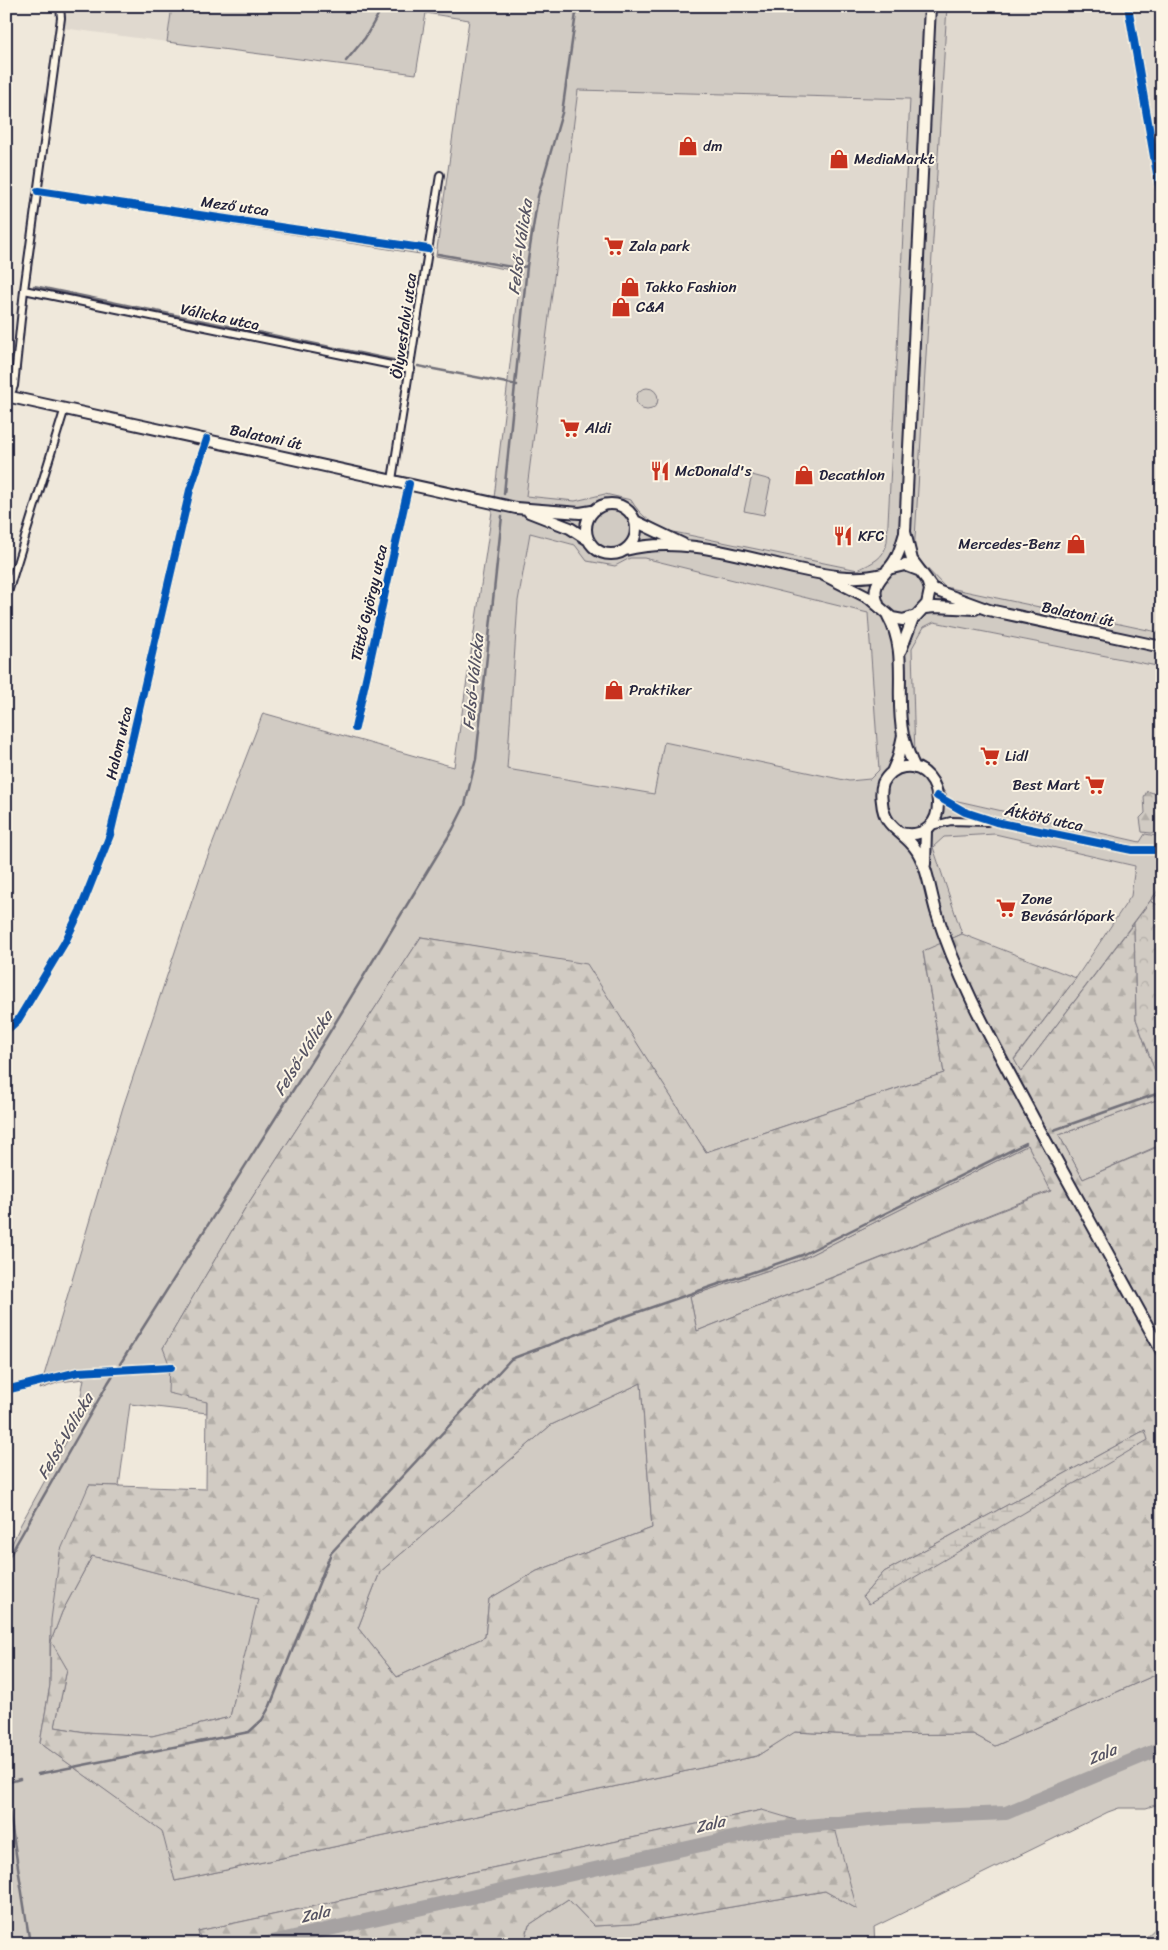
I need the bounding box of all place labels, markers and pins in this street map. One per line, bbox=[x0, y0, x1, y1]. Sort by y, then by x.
place label: dm bbox=[703, 133, 722, 159]
shop icon: dm bbox=[677, 135, 699, 157]
place label: MediaMarkt bbox=[854, 146, 935, 172]
shop icon: MediaMarkt bbox=[828, 148, 850, 170]
place label: Zala park bbox=[629, 233, 691, 259]
supermarket icon: Zala park bbox=[603, 235, 625, 257]
place label: Takko Fashion bbox=[645, 274, 737, 300]
shop icon: Takko Fashion bbox=[619, 276, 641, 298]
place label: C&A bbox=[636, 294, 665, 320]
shop icon: C&A bbox=[610, 296, 632, 318]
place label: Aldi bbox=[584, 415, 612, 441]
supermarket icon: Aldi bbox=[559, 417, 581, 439]
place label: McDonald's bbox=[675, 458, 752, 484]
restaurant icon: McDonald's bbox=[649, 460, 671, 482]
place label: Decathlon bbox=[819, 462, 885, 488]
shop icon: Decathlon bbox=[793, 464, 815, 486]
place label: KFC bbox=[858, 523, 884, 549]
restaurant icon: KFC bbox=[832, 525, 854, 547]
place label: Mercedes-Benz bbox=[958, 531, 1062, 557]
shop icon: Mercedes-Benz bbox=[1065, 533, 1087, 555]
place label: Praktiker bbox=[629, 677, 692, 703]
shop icon: Praktiker bbox=[603, 679, 625, 701]
place label: Lidl bbox=[1005, 743, 1029, 769]
supermarket icon: Lidl bbox=[979, 745, 1001, 767]
place label: Best Mart bbox=[1012, 772, 1080, 798]
supermarket icon: Best Mart bbox=[1084, 774, 1106, 796]
place label: Zone Bevásárlópark bbox=[1021, 886, 1116, 929]
supermarket icon: Zone Bevásárlópark bbox=[995, 897, 1017, 919]

